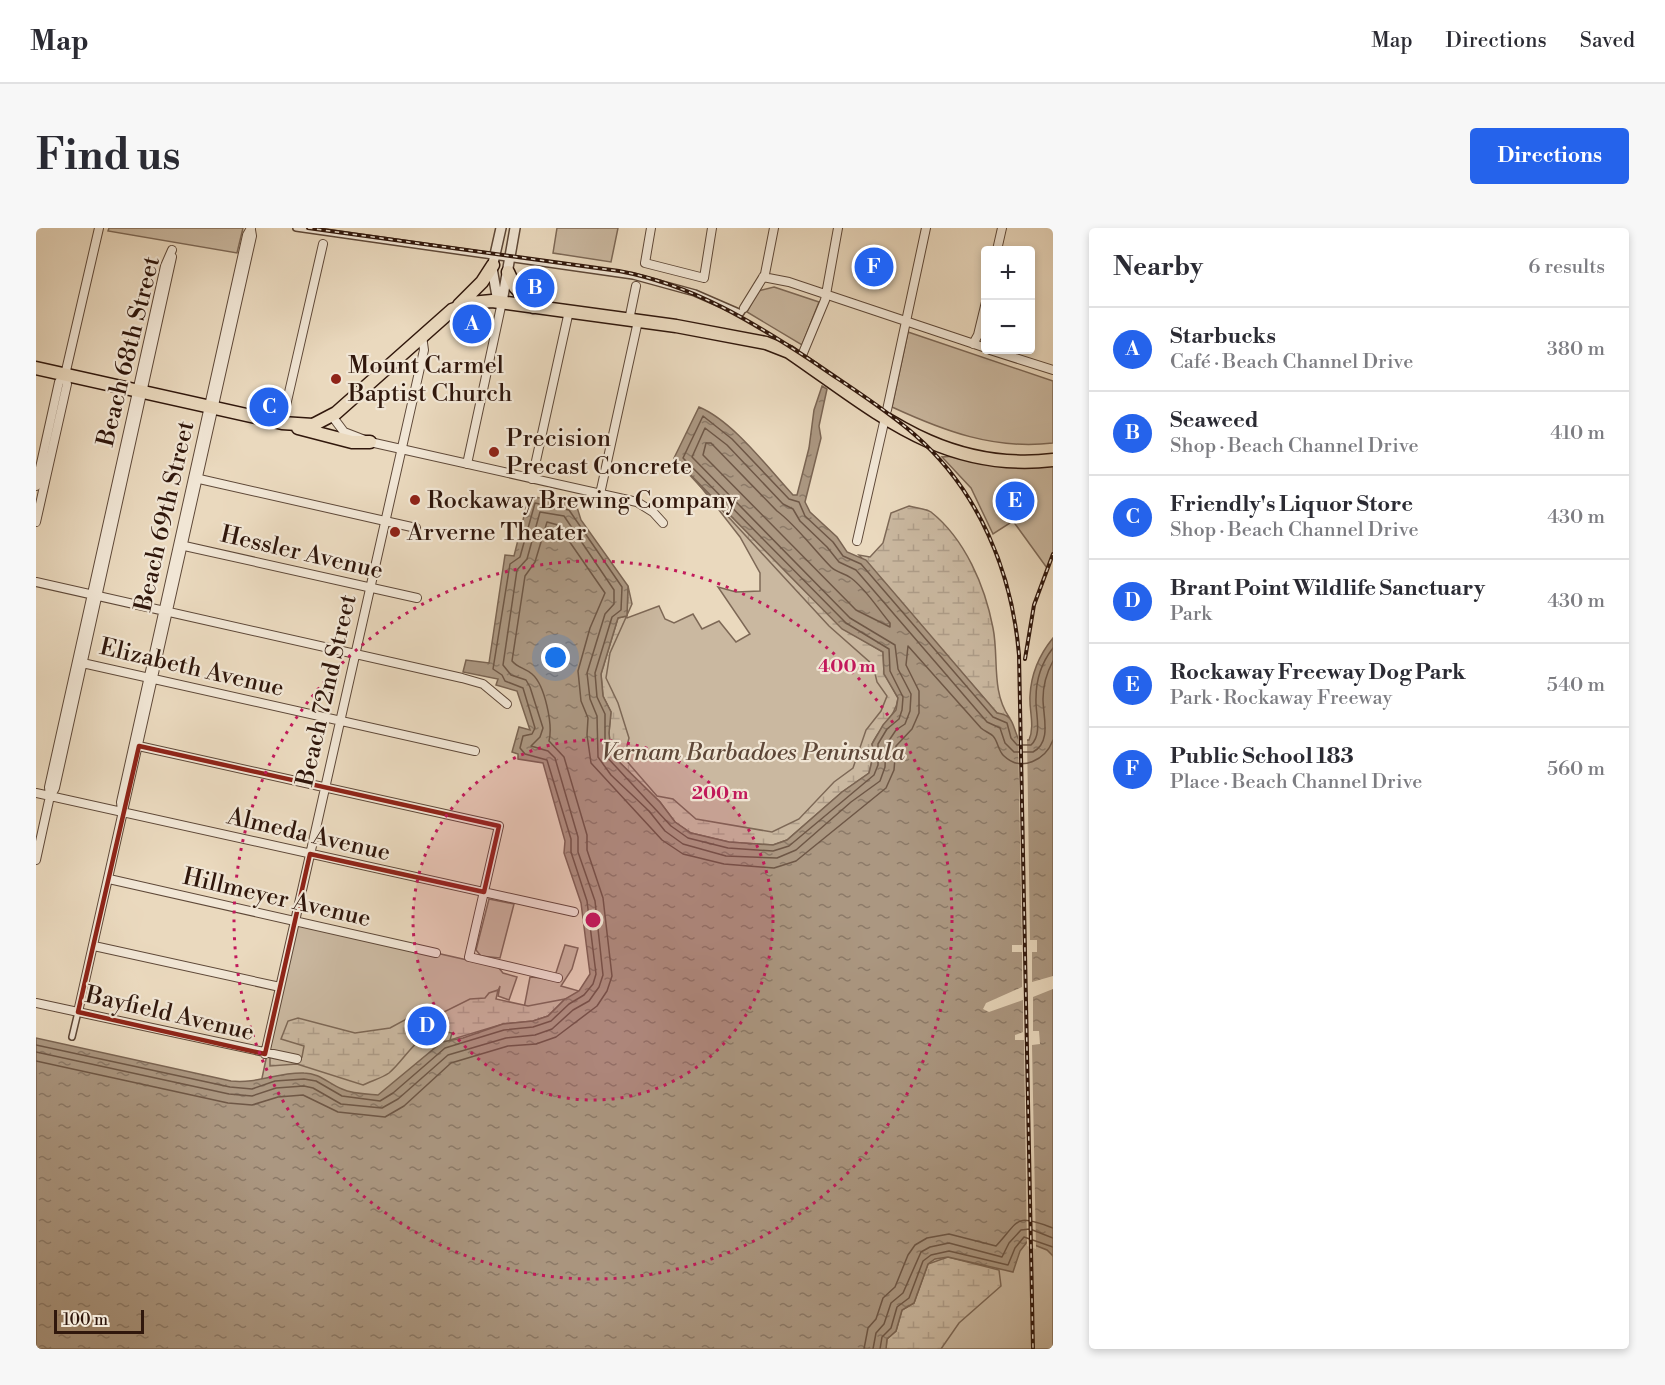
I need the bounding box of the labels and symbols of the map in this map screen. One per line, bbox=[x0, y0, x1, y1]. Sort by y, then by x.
pin: F bbox=[854, 244, 894, 290]
street label: Beach 68th Street bbox=[91, 253, 167, 450]
pin: B bbox=[516, 266, 554, 310]
pin: A bbox=[452, 302, 492, 346]
place label: Mount Carmel Baptist Church bbox=[347, 351, 512, 409]
marker: Mount Carmel Baptist Church bbox=[329, 372, 343, 386]
pin: C bbox=[250, 384, 288, 429]
street label: Beach 69th Street bbox=[128, 418, 202, 615]
place label: Precision Precast Concrete bbox=[506, 424, 692, 482]
marker: Precision Precast Concrete bbox=[487, 445, 501, 459]
pin: E bbox=[996, 478, 1034, 524]
place label: Rockaway Brewing Company bbox=[427, 486, 738, 516]
marker: Rockaway Brewing Company bbox=[408, 493, 422, 507]
place label: Arverne Theater bbox=[406, 518, 586, 548]
street label: Hessler Avenue bbox=[218, 520, 386, 586]
marker: Arverne Theater bbox=[388, 525, 402, 539]
street label: Beach 72nd Street bbox=[290, 591, 364, 790]
street label: Elizabeth Avenue bbox=[97, 632, 287, 704]
your location bbox=[541, 643, 570, 672]
text: 400 m bbox=[818, 655, 876, 678]
park label: Vernam Barbadoes Peninsula bbox=[601, 738, 905, 768]
text: 200 m bbox=[692, 782, 749, 805]
street label: Almeda Avenue bbox=[223, 801, 393, 868]
street label: Hillmeyer Avenue bbox=[180, 862, 374, 934]
centre of rings bbox=[583, 910, 603, 930]
street label: Bayfield Avenue bbox=[82, 980, 257, 1048]
pin: D bbox=[408, 1004, 446, 1048]
scale bar bbox=[54, 1307, 144, 1334]

